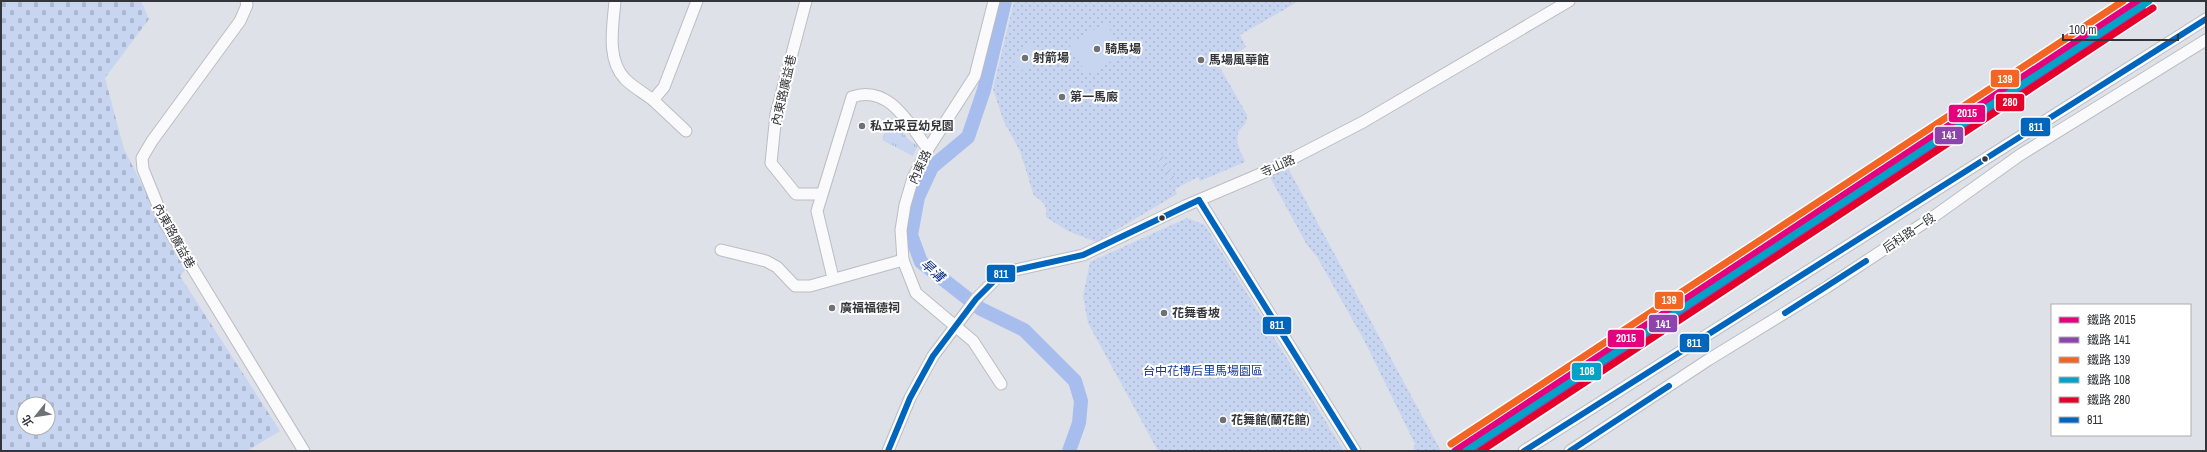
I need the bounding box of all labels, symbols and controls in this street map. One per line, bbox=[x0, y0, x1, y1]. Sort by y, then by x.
scale bar bbox=[2063, 16, 2178, 42]
text: 100 m bbox=[2069, 22, 2096, 38]
place label: 騎馬場 bbox=[1105, 41, 1141, 57]
marker: 騎馬場 bbox=[1092, 44, 1102, 54]
place label: 射箭場 bbox=[1033, 50, 1069, 66]
place label: 馬場風華館 bbox=[1209, 52, 1269, 68]
street label: 內東路廣益巷 bbox=[768, 53, 800, 127]
marker: 射箭場 bbox=[1020, 53, 1030, 63]
marker: 馬場風華館 bbox=[1196, 55, 1206, 65]
line badge: 139 bbox=[1990, 69, 2020, 88]
text: 139 bbox=[1997, 72, 2013, 86]
place label: 第一馬廄 bbox=[1070, 89, 1118, 105]
marker: 第一馬廄 bbox=[1057, 92, 1067, 102]
line badge: 280 bbox=[1995, 93, 2025, 112]
text: 280 bbox=[2002, 95, 2018, 109]
line badge: 2015 bbox=[1948, 104, 1986, 123]
text: 2015 bbox=[1957, 106, 1977, 120]
line badge: 811 bbox=[2020, 117, 2051, 137]
place label: 私立采豆幼兒園 bbox=[870, 118, 954, 134]
text: 811 bbox=[2029, 120, 2043, 134]
marker: 私立采豆幼兒園 bbox=[857, 121, 867, 131]
line badge: 141 bbox=[1934, 126, 1964, 145]
text: 141 bbox=[1941, 128, 1957, 142]
street label: 內東路 bbox=[905, 147, 935, 187]
street label: 寺山路 bbox=[1258, 151, 1298, 181]
unlabelled marker bbox=[1980, 154, 1990, 164]
street label: 內東路廣益巷 bbox=[150, 201, 198, 271]
street label: 后科路一段 bbox=[1880, 210, 1938, 256]
unlabelled marker bbox=[1157, 213, 1167, 223]
water label: 旱溝 bbox=[917, 255, 949, 287]
line badge: 811 bbox=[986, 264, 1016, 283]
text: 811 bbox=[994, 267, 1008, 281]
line badge: 139 bbox=[1654, 291, 1684, 310]
text: 139 bbox=[1661, 293, 1677, 307]
place label: 廣福福德祠 bbox=[840, 300, 900, 316]
marker: 廣福福德祠 bbox=[827, 303, 837, 313]
legend bbox=[2051, 304, 2191, 436]
place label: 花舞香坡 bbox=[1172, 305, 1220, 321]
marker: 花舞香坡 bbox=[1159, 308, 1169, 318]
text: 鐵路 2015 bbox=[2087, 312, 2136, 328]
line badge: 141 bbox=[1648, 314, 1678, 333]
line badge: 811 bbox=[1262, 316, 1292, 335]
text: 141 bbox=[1655, 317, 1671, 331]
text: 811 bbox=[1270, 318, 1284, 332]
line badge: 2015 bbox=[1607, 329, 1645, 348]
text: 2015 bbox=[1616, 331, 1636, 345]
text: 鐵路 141 bbox=[2087, 332, 2131, 348]
line badge: 811 bbox=[1679, 333, 1710, 353]
text: 811 bbox=[1687, 336, 1701, 350]
text: 鐵路 139 bbox=[2087, 352, 2130, 368]
line badge: 108 bbox=[1571, 362, 1602, 381]
park label: 台中花博后里馬場園區 bbox=[1143, 363, 1263, 379]
text: 108 bbox=[1579, 364, 1595, 378]
text: 鐵路 108 bbox=[2087, 372, 2130, 388]
text: 鐵路 280 bbox=[2087, 392, 2130, 408]
north arrow bbox=[16, 396, 56, 436]
place label: 花舞館(蘭花館) bbox=[1231, 412, 1310, 428]
text: 811 bbox=[2087, 412, 2103, 428]
text: 北 bbox=[19, 413, 36, 429]
marker: 花舞館(蘭花館) bbox=[1218, 415, 1228, 425]

